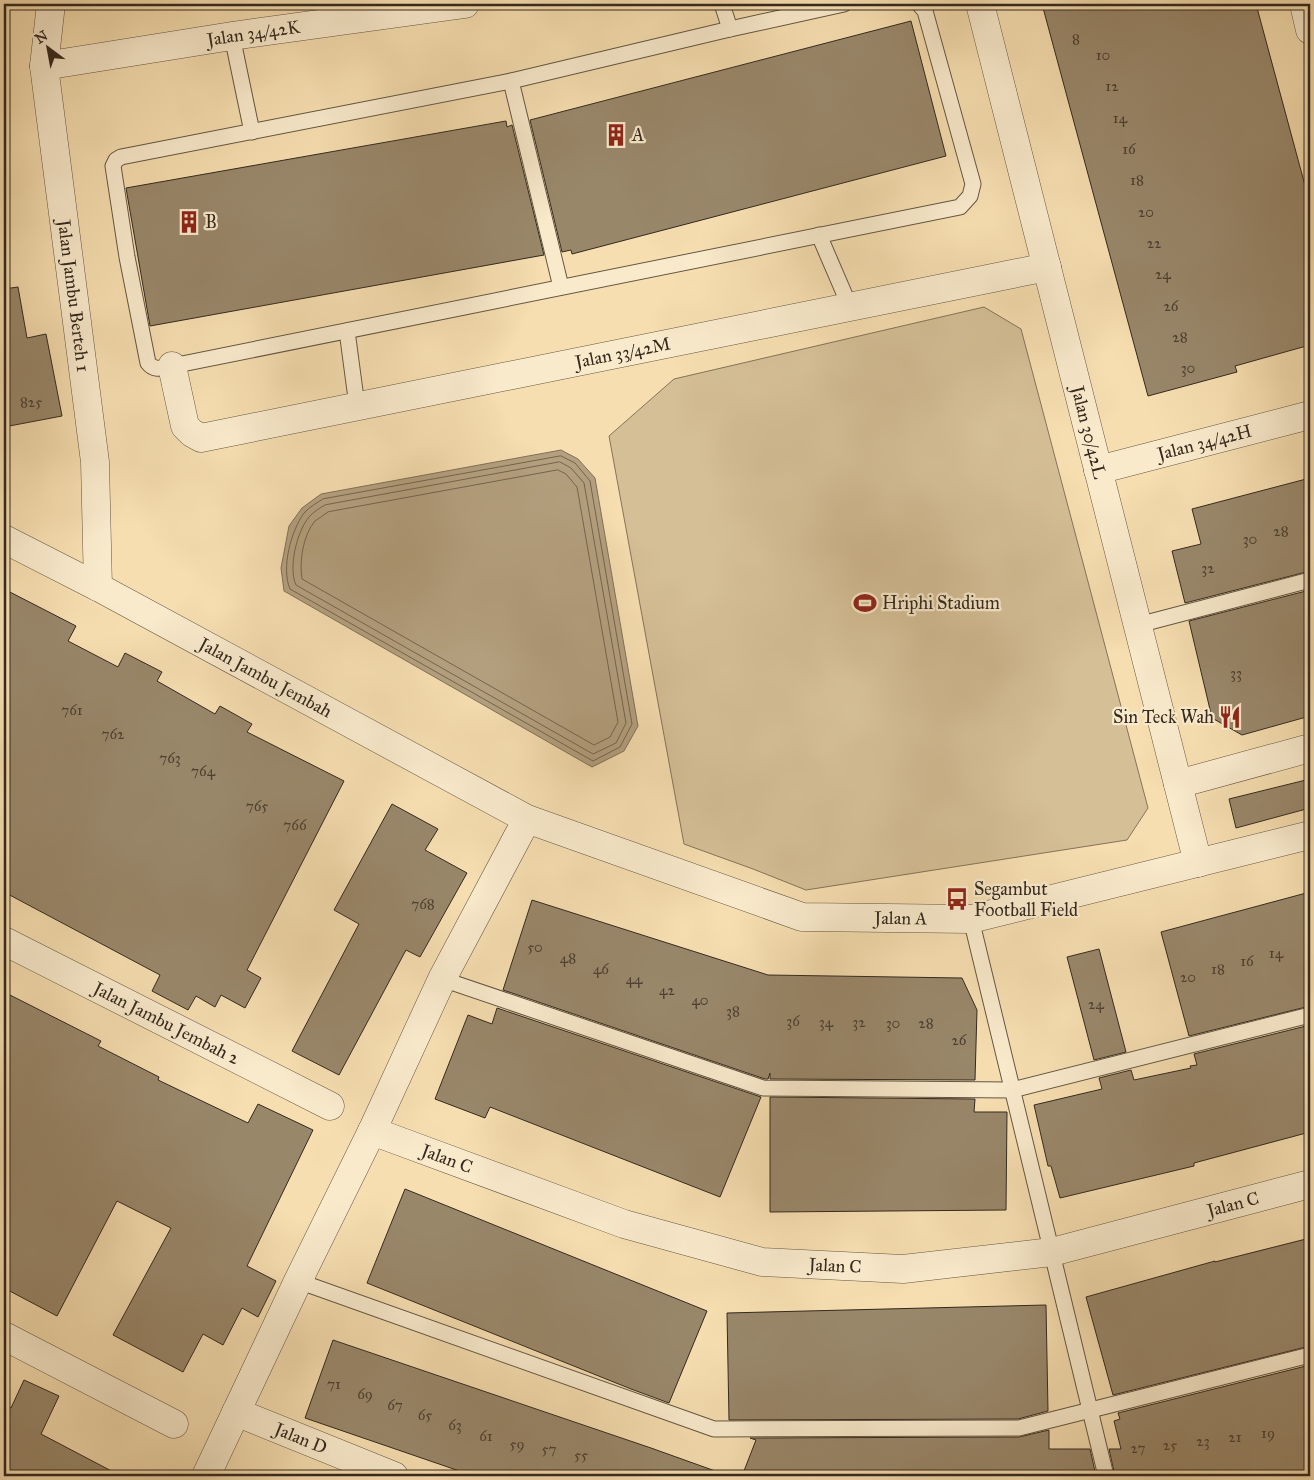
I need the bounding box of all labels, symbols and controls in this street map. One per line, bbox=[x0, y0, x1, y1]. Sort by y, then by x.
street label: Jalan 34/42K bbox=[203, 16, 303, 52]
north arrow bbox=[22, 22, 72, 72]
text: N bbox=[32, 27, 51, 48]
house number: 8 bbox=[1072, 30, 1080, 48]
house number: 10 bbox=[1096, 46, 1110, 64]
house number: 12 bbox=[1105, 77, 1119, 95]
house number: 14 bbox=[1113, 109, 1128, 127]
building icon: A bbox=[603, 122, 629, 148]
place label: A bbox=[631, 124, 644, 146]
house number: 16 bbox=[1122, 140, 1137, 158]
house number: 18 bbox=[1130, 171, 1144, 189]
house number: 20 bbox=[1138, 203, 1154, 221]
building icon: B bbox=[176, 209, 202, 235]
place label: B bbox=[205, 211, 217, 233]
street label: Jalan Jambu Berteh 1 bbox=[52, 216, 94, 373]
house number: 22 bbox=[1147, 234, 1162, 252]
house number: 24 bbox=[1155, 265, 1172, 283]
house number: 26 bbox=[1163, 297, 1180, 315]
house number: 28 bbox=[1172, 328, 1188, 346]
street label: Jalan 33/42M bbox=[571, 332, 673, 374]
house number: 30 bbox=[1181, 359, 1195, 377]
street label: Jalan 30/42L bbox=[1065, 382, 1111, 482]
house number: 825 bbox=[20, 393, 42, 411]
street label: Jalan 34/42H bbox=[1153, 420, 1254, 467]
house number: 28 bbox=[1273, 522, 1289, 540]
house number: 30 bbox=[1243, 530, 1257, 548]
house number: 32 bbox=[1201, 559, 1215, 577]
sports icon: Hriphi Stadium bbox=[852, 590, 878, 616]
place label: Hriphi Stadium bbox=[882, 592, 1000, 614]
street label: Jalan Jambu Jembah bbox=[193, 632, 336, 722]
house number: 33 bbox=[1230, 664, 1242, 682]
house number: 761 bbox=[61, 701, 83, 719]
restaurant icon: Sin Teck Wah bbox=[1217, 704, 1243, 730]
place label: Sin Teck Wah bbox=[1113, 706, 1214, 728]
house number: 762 bbox=[101, 725, 125, 743]
house number: 763 bbox=[159, 749, 181, 767]
house number: 764 bbox=[191, 762, 216, 780]
house number: 765 bbox=[246, 797, 268, 815]
house number: 766 bbox=[283, 816, 308, 834]
place label: Segambut Football Field bbox=[974, 878, 1078, 921]
bus stop icon: Segambut Football Field bbox=[944, 886, 970, 912]
house number: 768 bbox=[411, 895, 435, 913]
street label: Jalan A bbox=[872, 907, 927, 930]
house number: 50 bbox=[527, 938, 543, 956]
house number: 14 bbox=[1269, 944, 1284, 962]
house number: 48 bbox=[560, 949, 576, 967]
house number: 16 bbox=[1240, 952, 1255, 970]
house number: 46 bbox=[593, 960, 610, 978]
house number: 18 bbox=[1211, 960, 1225, 978]
house number: 20 bbox=[1180, 968, 1196, 986]
house number: 44 bbox=[626, 970, 643, 988]
street label: Jalan Jambu Jembah 2 bbox=[87, 976, 243, 1069]
house number: 42 bbox=[659, 981, 675, 999]
house number: 40 bbox=[691, 991, 709, 1009]
house number: 24 bbox=[1088, 995, 1105, 1013]
house number: 38 bbox=[726, 1002, 740, 1020]
house number: 36 bbox=[786, 1012, 801, 1030]
house number: 34 bbox=[819, 1013, 834, 1031]
house number: 32 bbox=[852, 1013, 866, 1031]
house number: 30 bbox=[886, 1014, 900, 1032]
house number: 28 bbox=[918, 1014, 934, 1032]
house number: 26 bbox=[951, 1031, 968, 1049]
street label: Jalan C bbox=[416, 1139, 476, 1178]
street label: Jalan C bbox=[1203, 1187, 1261, 1223]
street label: Jalan C bbox=[806, 1253, 862, 1278]
house number: 71 bbox=[327, 1375, 341, 1393]
house number: 69 bbox=[357, 1385, 373, 1403]
house number: 67 bbox=[387, 1396, 403, 1414]
house number: 65 bbox=[418, 1406, 432, 1424]
house number: 63 bbox=[448, 1416, 462, 1434]
street label: Jalan D bbox=[269, 1417, 330, 1459]
house number: 19 bbox=[1261, 1424, 1275, 1442]
house number: 61 bbox=[479, 1427, 493, 1445]
house number: 21 bbox=[1228, 1428, 1242, 1446]
house number: 23 bbox=[1196, 1432, 1210, 1450]
house number: 59 bbox=[509, 1435, 525, 1453]
house number: 25 bbox=[1163, 1436, 1177, 1454]
house number: 27 bbox=[1131, 1439, 1146, 1457]
house number: 57 bbox=[542, 1440, 556, 1458]
house number: 55 bbox=[574, 1446, 588, 1464]

